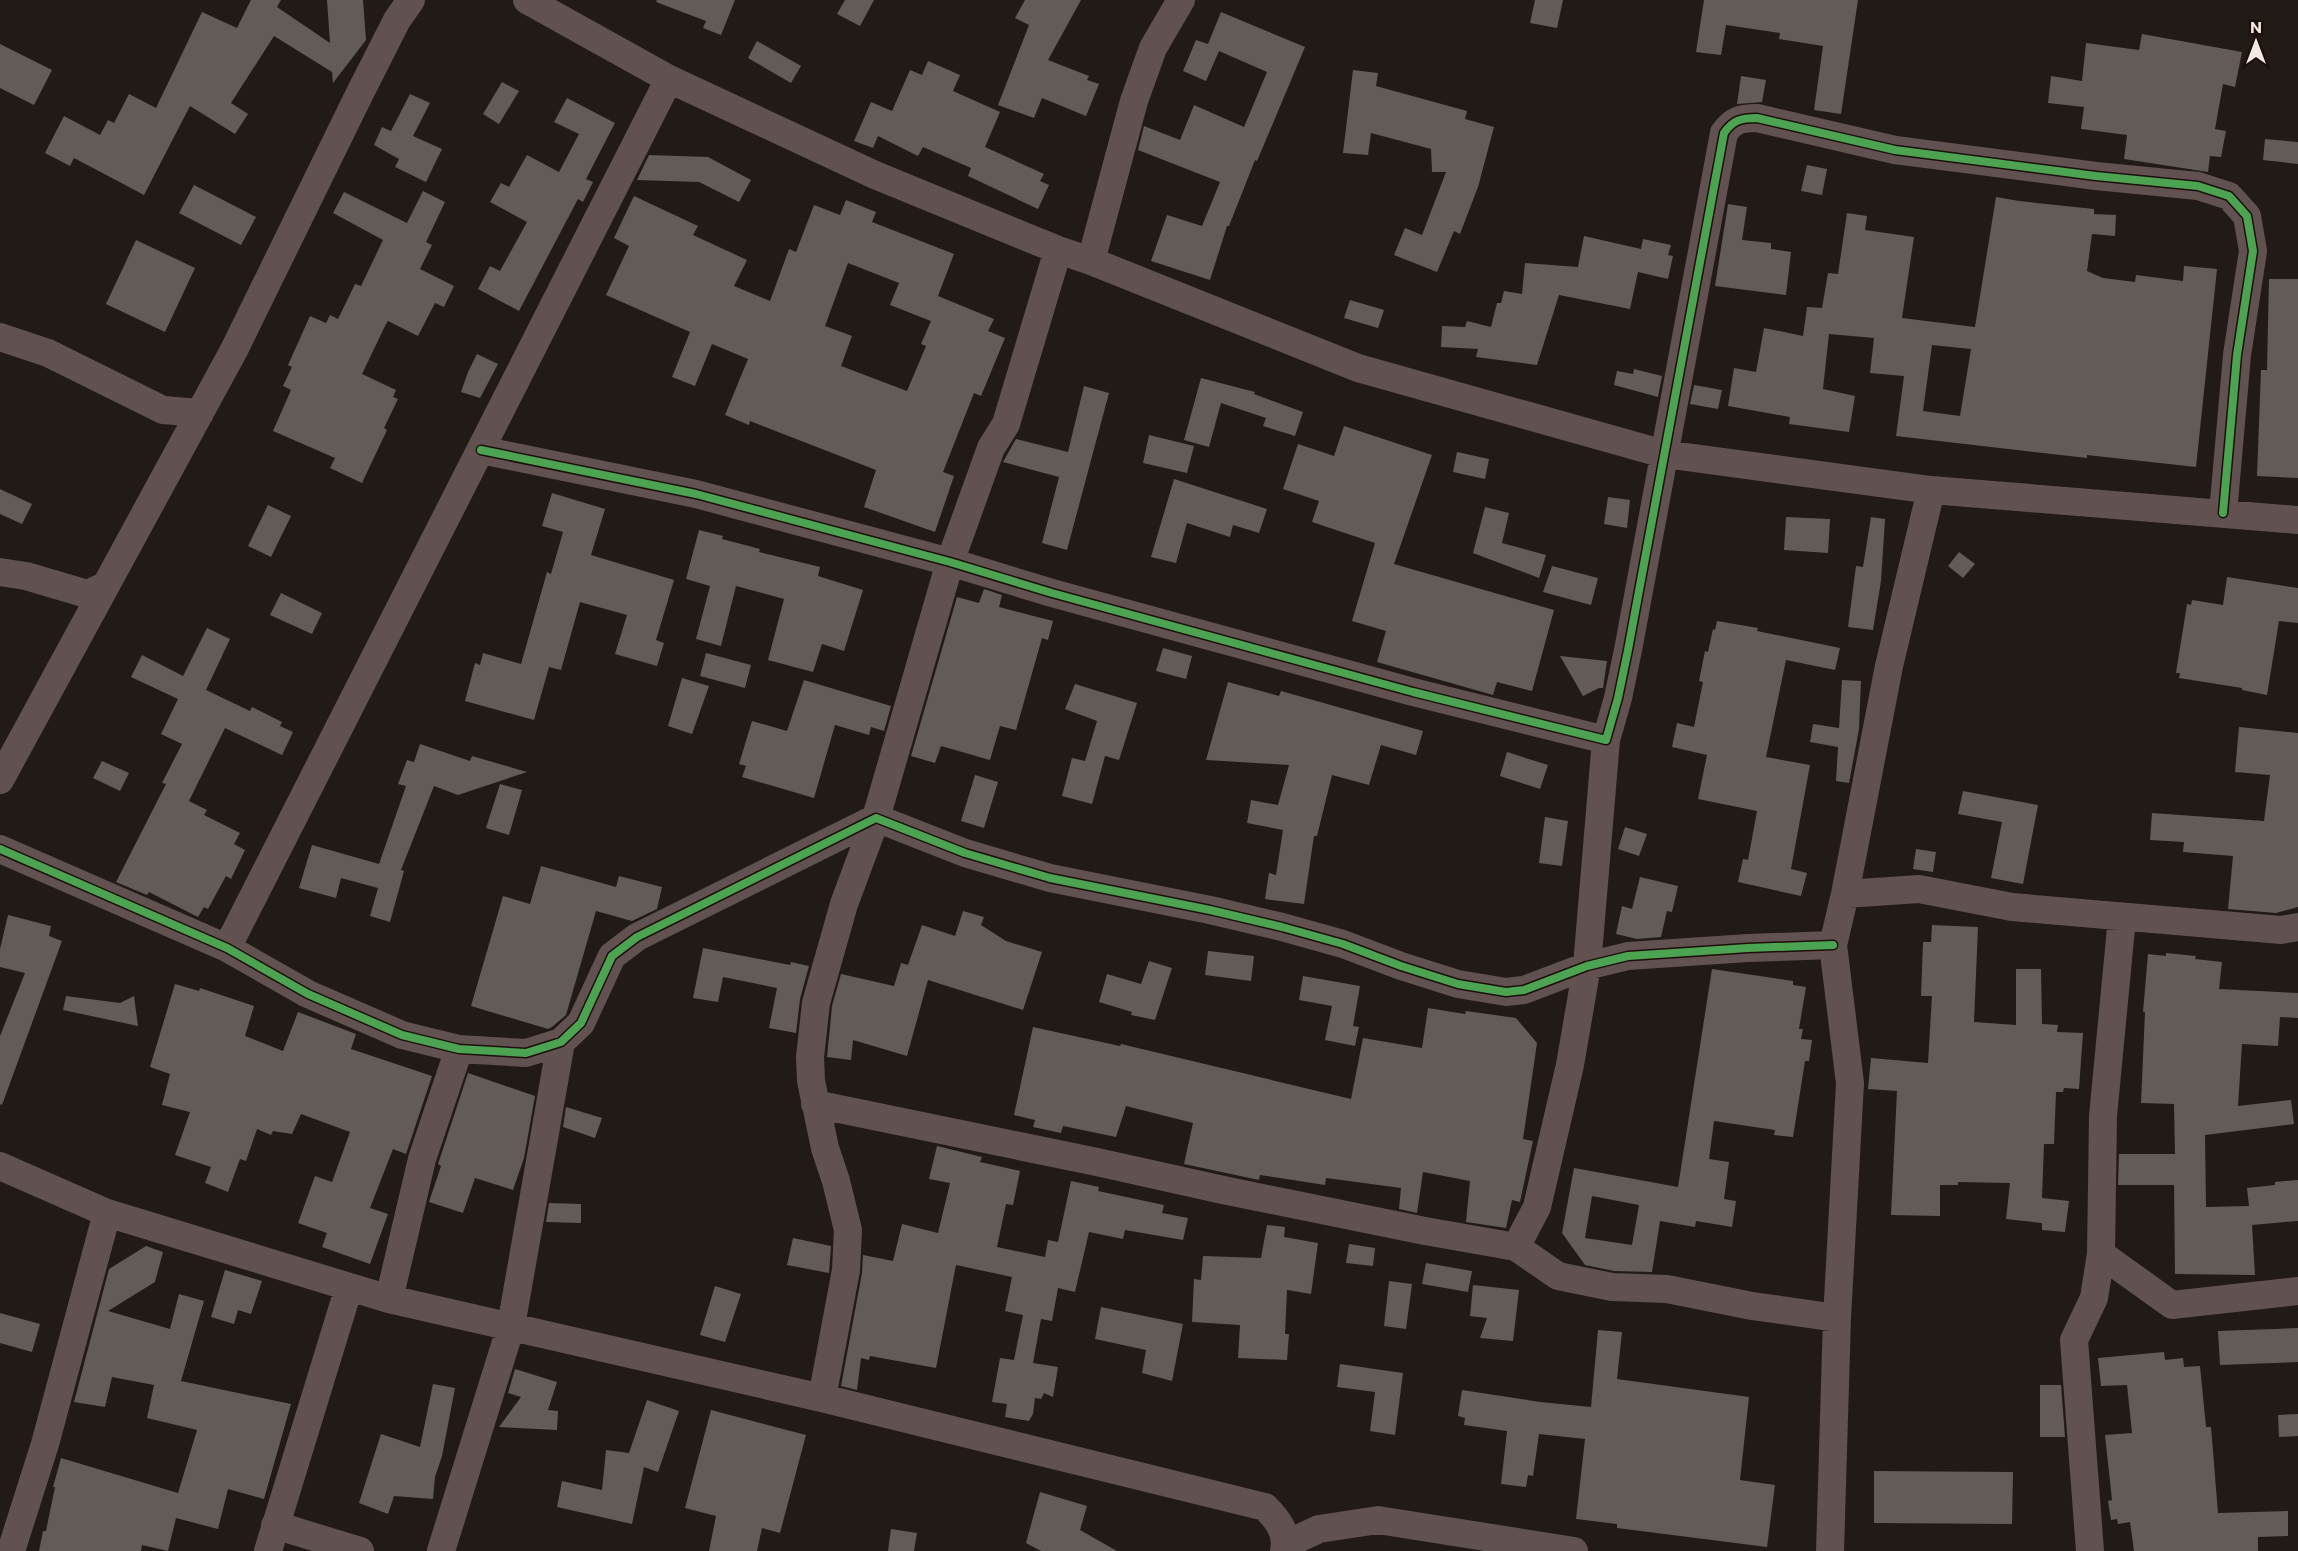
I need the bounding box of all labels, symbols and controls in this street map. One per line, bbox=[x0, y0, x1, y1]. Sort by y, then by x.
north arrow bbox=[2226, 12, 2286, 72]
text: N bbox=[2250, 17, 2262, 36]

